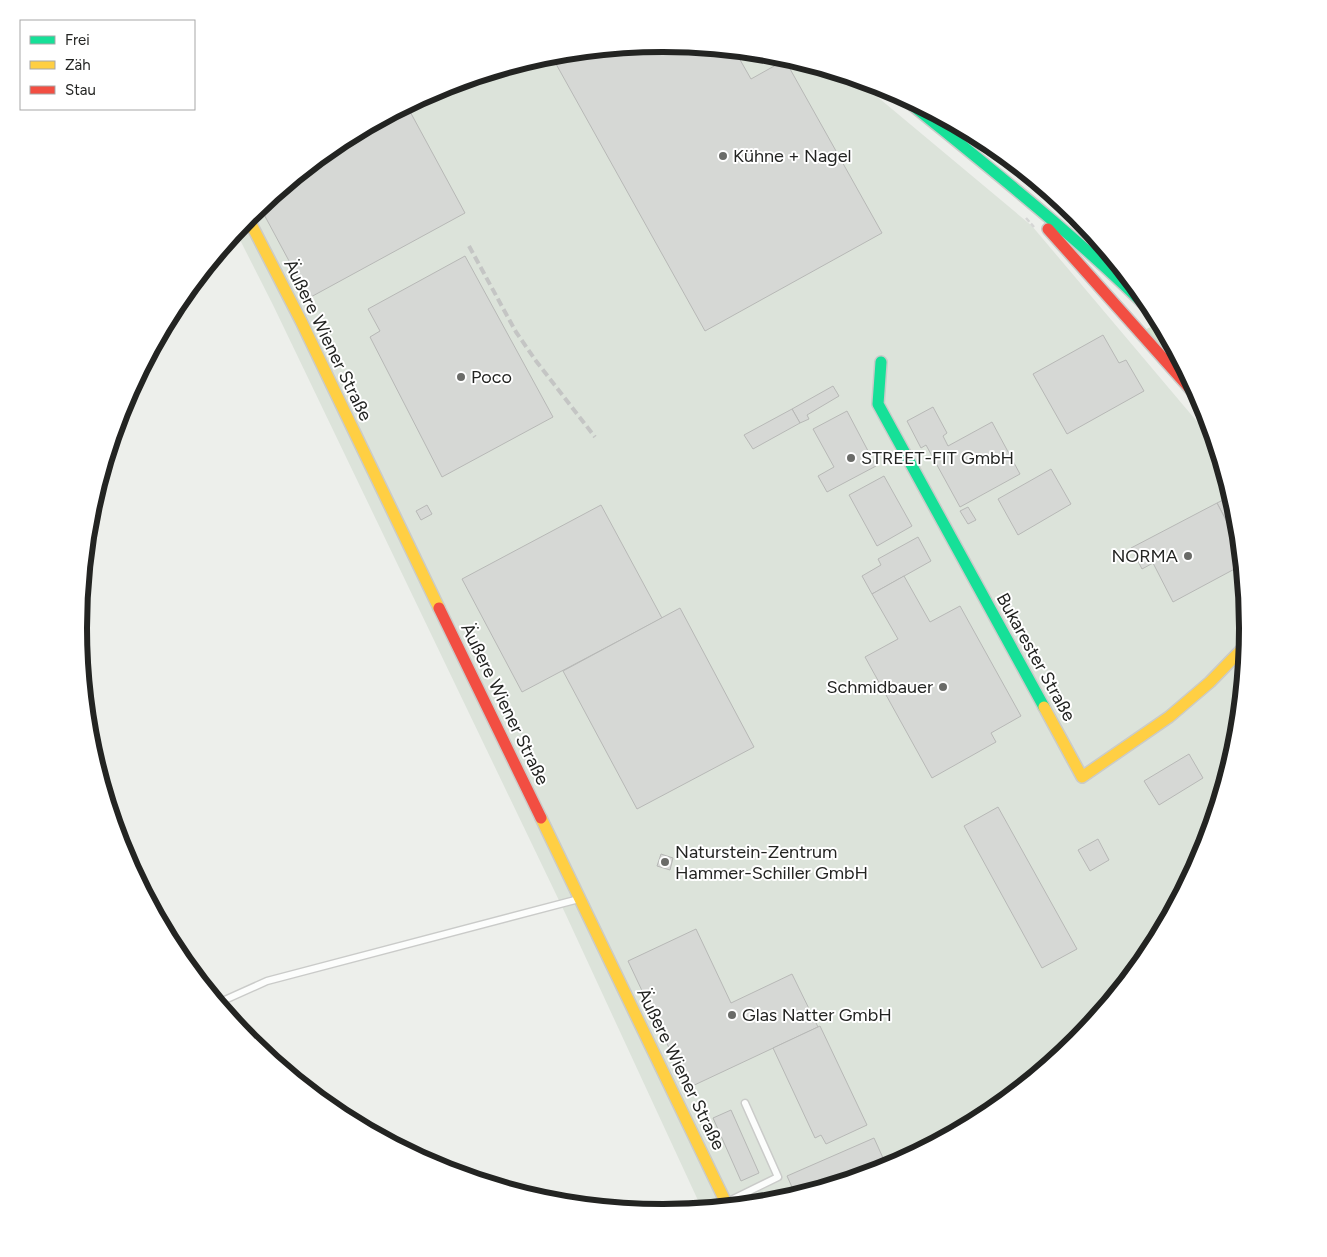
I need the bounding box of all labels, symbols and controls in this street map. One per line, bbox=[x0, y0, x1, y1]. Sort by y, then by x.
legend bbox=[20, 20, 195, 110]
text: Frei bbox=[65, 31, 90, 49]
text: Zäh bbox=[65, 56, 91, 74]
text: Stau bbox=[65, 81, 96, 99]
place label: Kühne + Nagel bbox=[733, 145, 851, 167]
marker: Kühne + Nagel bbox=[717, 150, 729, 162]
street label: Äußere Wiener Straße bbox=[279, 255, 377, 425]
place label: Poco bbox=[471, 366, 512, 388]
marker: Poco bbox=[455, 371, 467, 383]
place label: STREET-FIT GmbH bbox=[861, 447, 1014, 469]
marker: STREET-FIT GmbH bbox=[845, 452, 857, 464]
place label: NORMA bbox=[1111, 545, 1178, 567]
marker: NORMA bbox=[1182, 550, 1194, 562]
street label: Bukarester Straße bbox=[992, 589, 1080, 725]
street label: Äußere Wiener Straße bbox=[456, 619, 554, 789]
place label: Schmidbauer bbox=[826, 676, 933, 698]
marker: Schmidbauer bbox=[937, 681, 949, 693]
place label: Naturstein-Zentrum Hammer-Schiller GmbH bbox=[675, 841, 868, 884]
marker: Naturstein-Zentrum Hammer-Schiller GmbH bbox=[659, 856, 671, 868]
street label: Äußere Wiener Straße bbox=[632, 984, 730, 1154]
place label: Glas Natter GmbH bbox=[742, 1004, 892, 1026]
marker: Glas Natter GmbH bbox=[726, 1009, 738, 1021]

